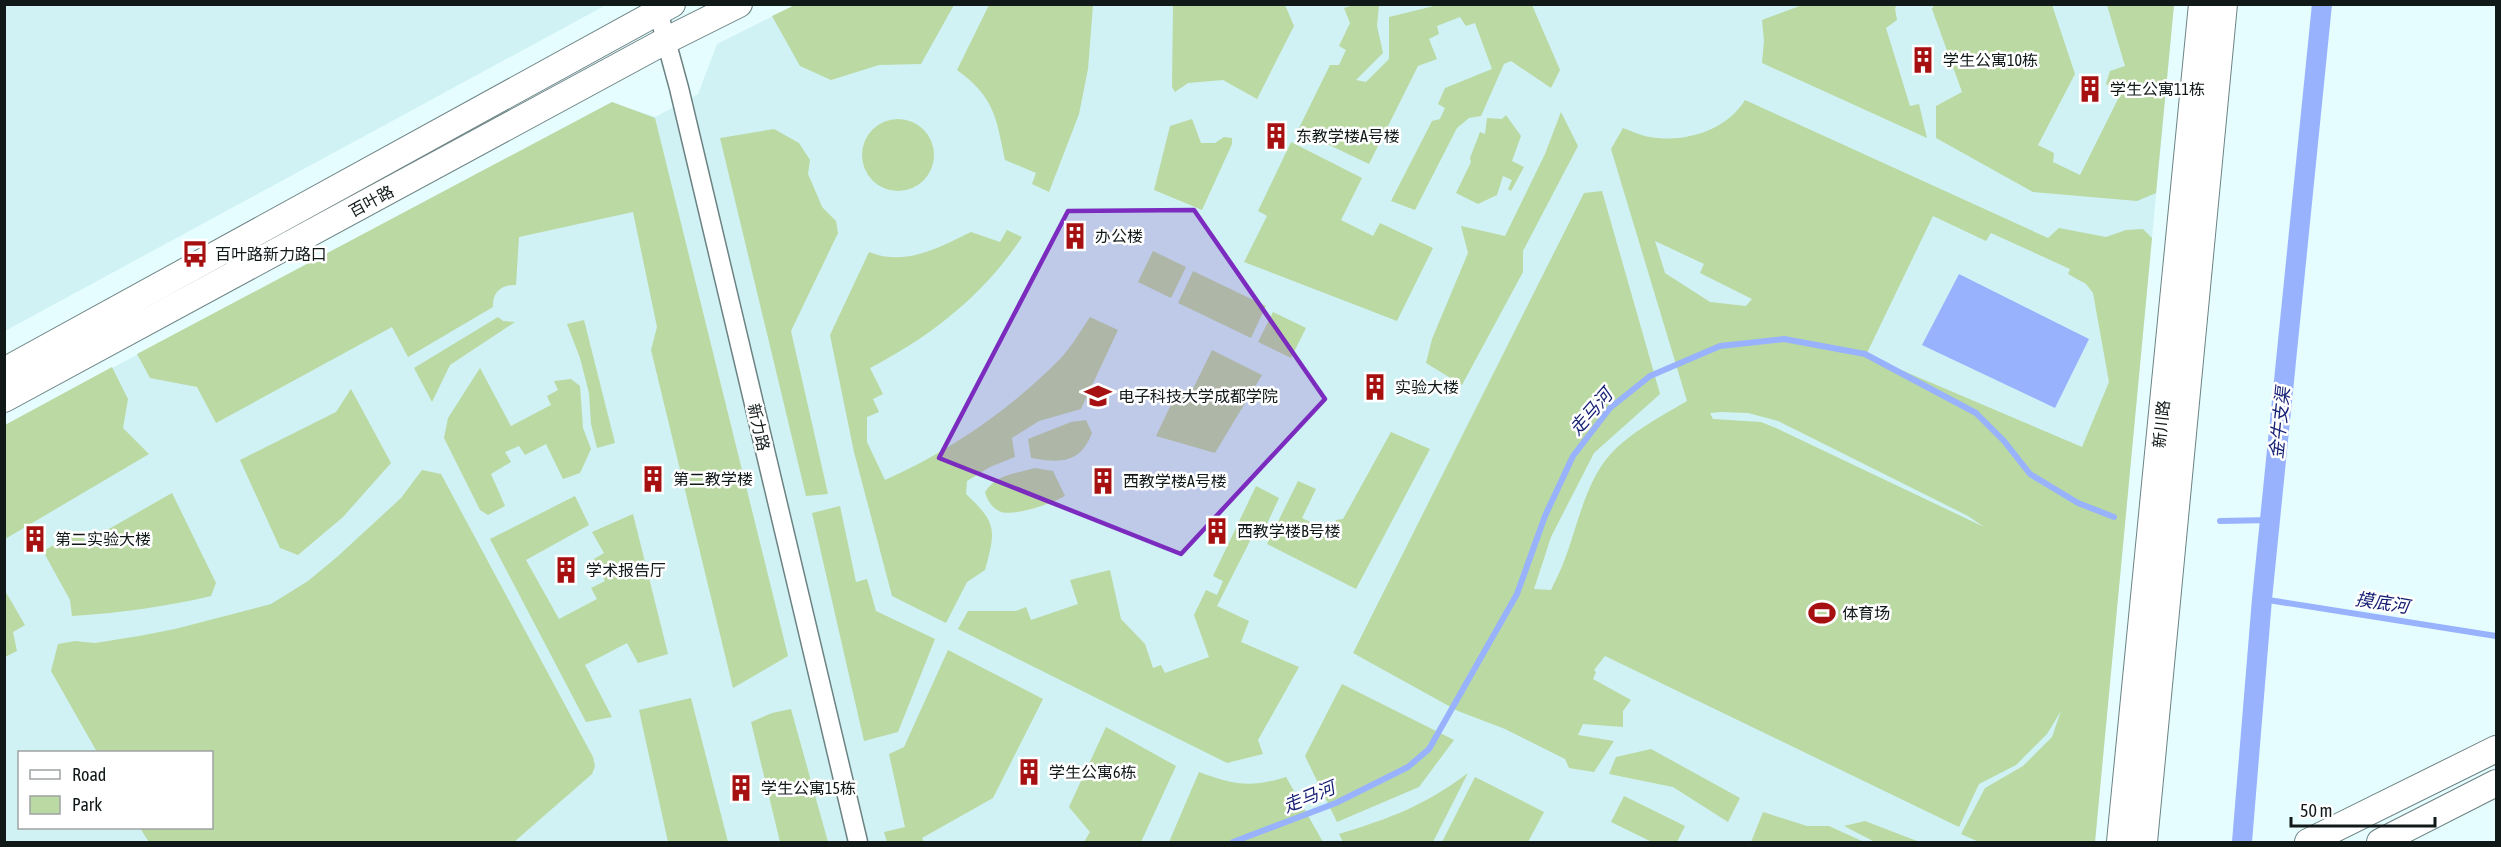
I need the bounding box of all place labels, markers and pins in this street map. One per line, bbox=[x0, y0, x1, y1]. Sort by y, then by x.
building icon: 学生公寓10栋 bbox=[1908, 45, 1938, 75]
place label: 学生公寓10栋 bbox=[1943, 51, 2038, 69]
building icon: 学生公寓11栋 bbox=[2075, 74, 2105, 104]
place label: 学生公寓11栋 bbox=[2110, 80, 2205, 98]
building icon: 东教学楼A号楼 bbox=[1261, 121, 1291, 151]
place label: 东教学楼A号楼 bbox=[1296, 127, 1400, 145]
building icon: 办公楼 bbox=[1060, 221, 1090, 251]
place label: 办公楼 bbox=[1095, 227, 1143, 245]
bus stop icon: 百叶路新力路口 bbox=[180, 239, 210, 269]
place label: 百叶路新力路口 bbox=[215, 245, 327, 263]
building icon: 实验大楼 bbox=[1360, 372, 1390, 402]
place label: 实验大楼 bbox=[1395, 378, 1459, 396]
school or university icon: 电子科技大学成都学院 bbox=[1083, 381, 1113, 411]
place label: 电子科技大学成都学院 bbox=[1118, 387, 1278, 405]
building icon: 第二教学楼 bbox=[638, 464, 668, 494]
building icon: 西教学楼A号楼 bbox=[1088, 466, 1118, 496]
place label: 第二教学楼 bbox=[673, 470, 753, 488]
place label: 西教学楼A号楼 bbox=[1123, 472, 1227, 490]
building icon: 西教学楼B号楼 bbox=[1202, 516, 1232, 546]
place label: 西教学楼B号楼 bbox=[1237, 522, 1341, 540]
building icon: 第二实验大楼 bbox=[20, 524, 50, 554]
place label: 第二实验大楼 bbox=[55, 530, 151, 548]
building icon: 学术报告厅 bbox=[551, 555, 581, 585]
place label: 学术报告厅 bbox=[586, 561, 666, 579]
sports icon: 体育场 bbox=[1807, 598, 1837, 628]
place label: 体育场 bbox=[1842, 604, 1890, 622]
building icon: 学生公寓6栋 bbox=[1014, 757, 1044, 787]
place label: 学生公寓6栋 bbox=[1049, 763, 1137, 781]
building icon: 学生公寓15栋 bbox=[726, 773, 756, 803]
place label: 学生公寓15栋 bbox=[761, 779, 856, 797]

